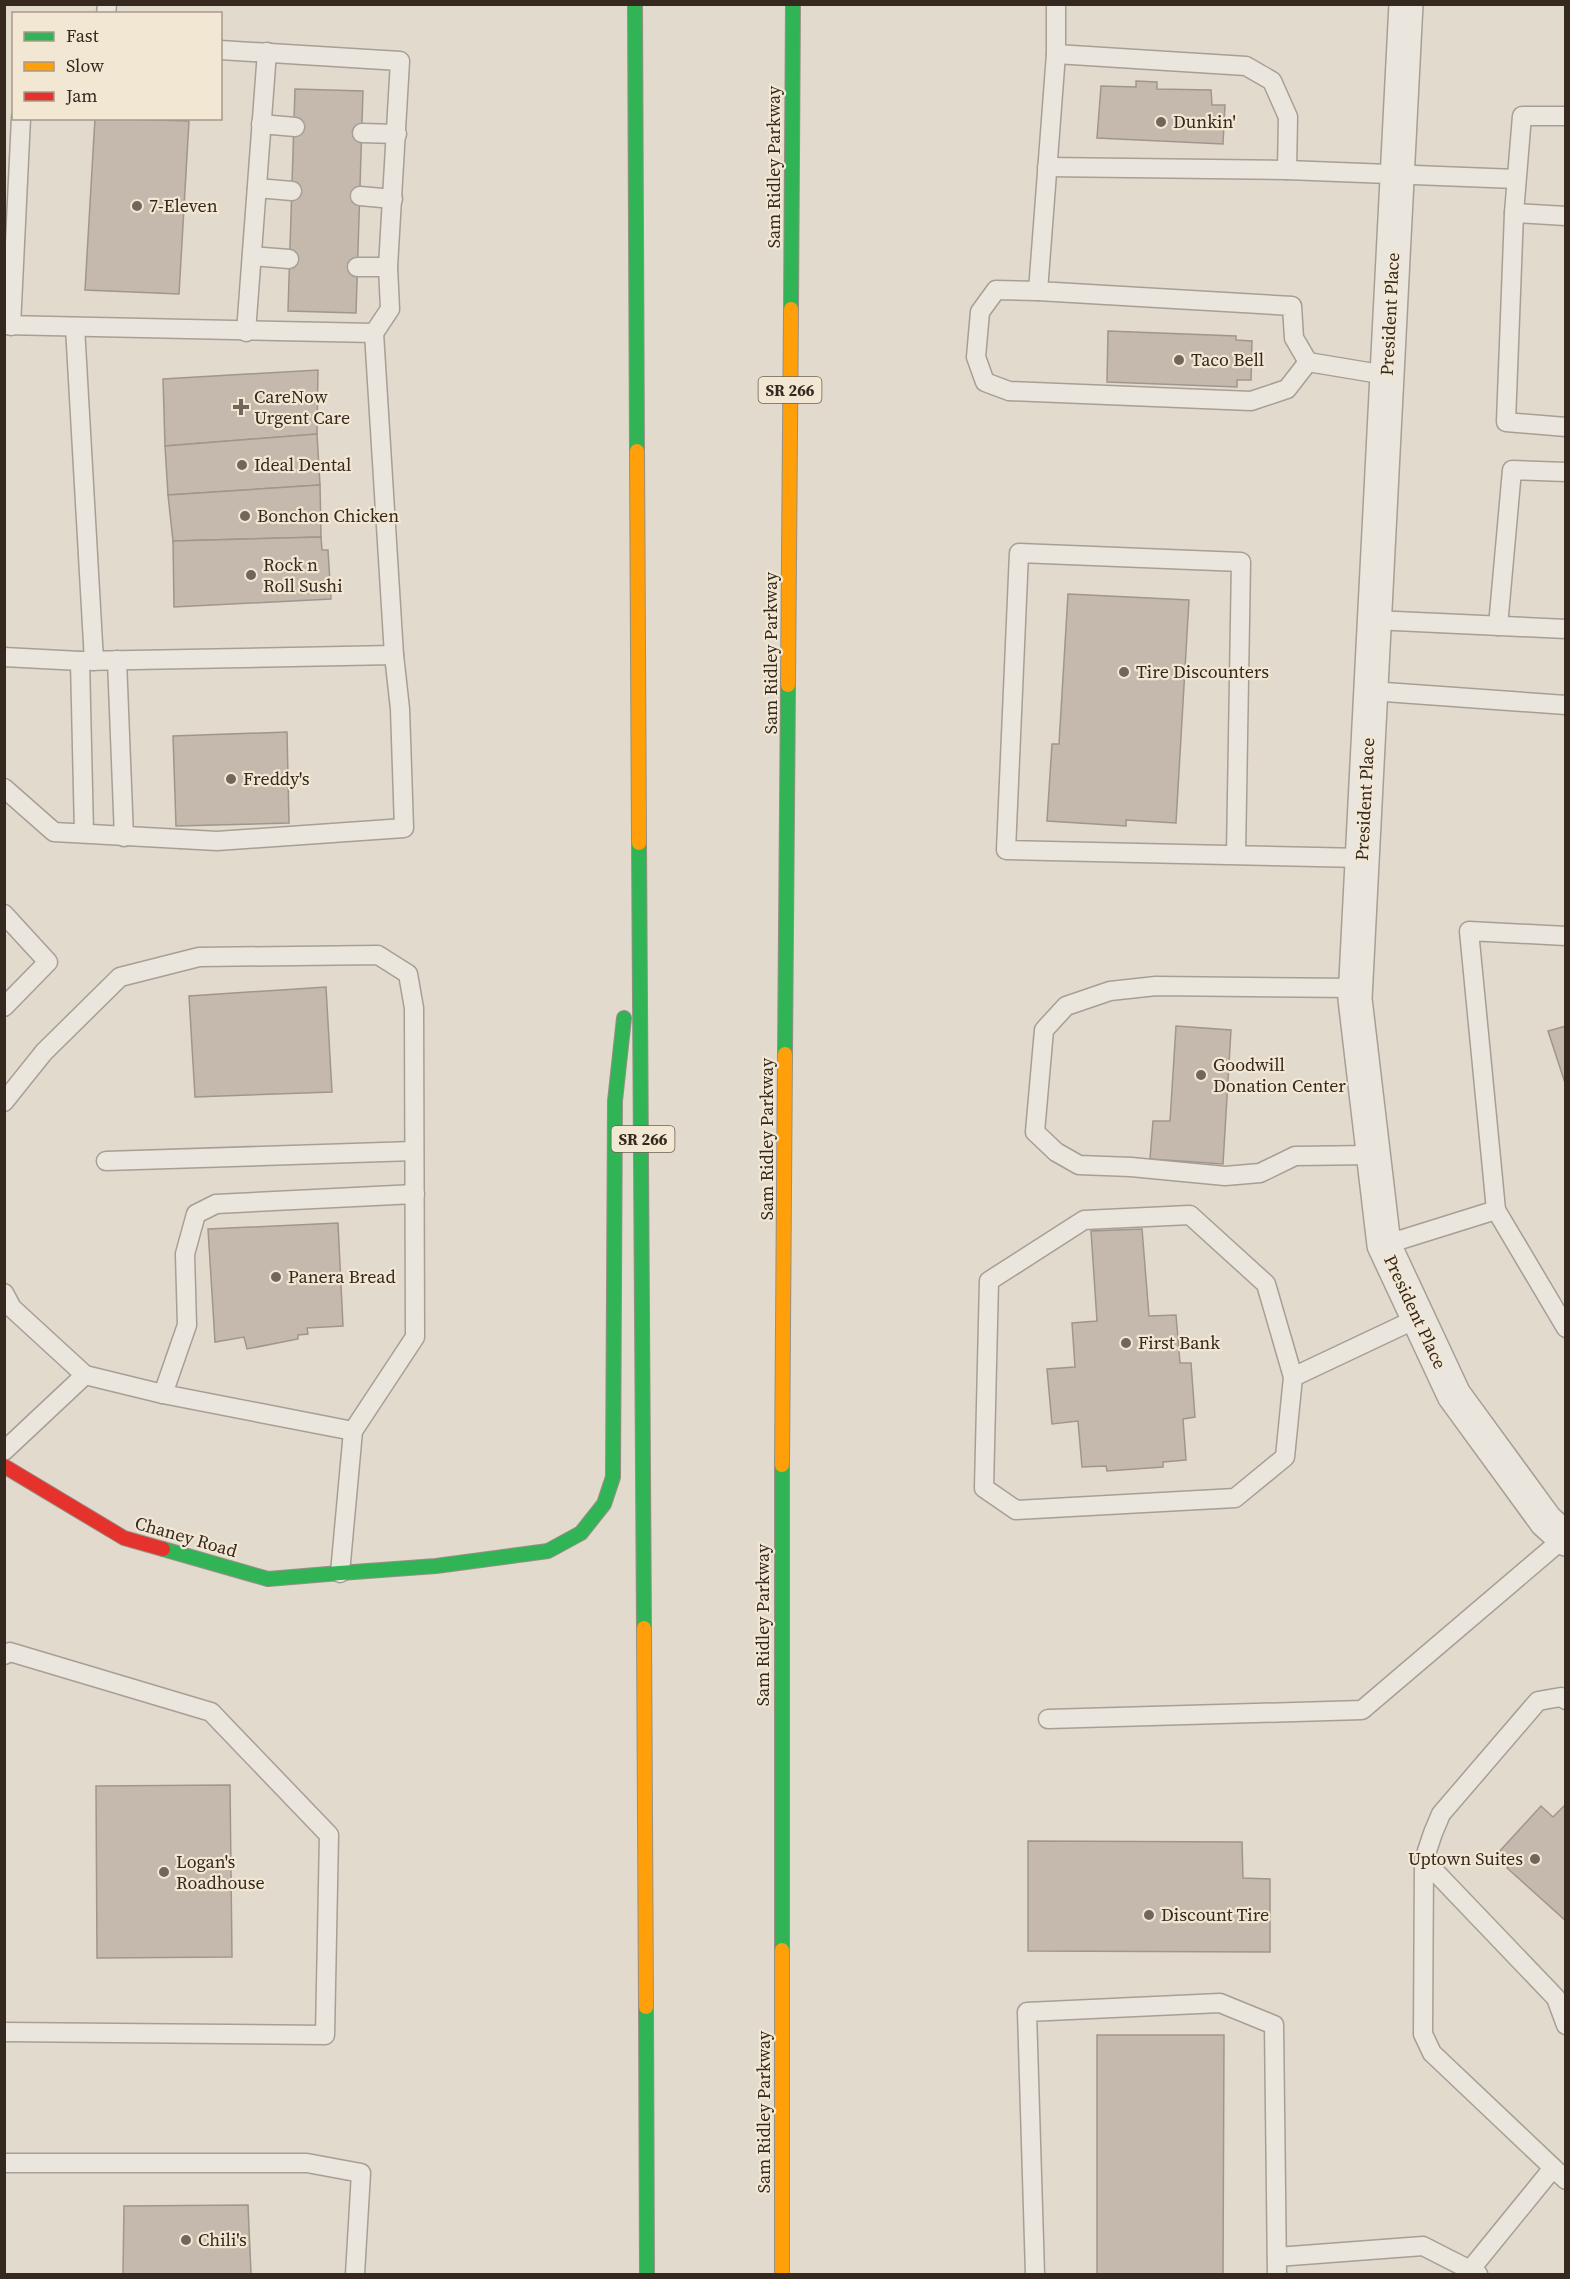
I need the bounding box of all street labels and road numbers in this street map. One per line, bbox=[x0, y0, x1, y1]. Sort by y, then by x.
street label: Sam Ridley Parkway bbox=[761, 85, 786, 248]
street label: President Place bbox=[1374, 252, 1405, 376]
road number: SR 266 bbox=[758, 377, 822, 403]
street label: Sam Ridley Parkway bbox=[758, 571, 783, 734]
street label: President Place bbox=[1349, 737, 1380, 861]
street label: Sam Ridley Parkway bbox=[754, 1057, 779, 1220]
road number: SR 266 bbox=[612, 1126, 674, 1152]
street label: President Place bbox=[1378, 1251, 1453, 1373]
street label: Chaney Road bbox=[132, 1510, 240, 1563]
street label: Sam Ridley Parkway bbox=[750, 1543, 775, 1706]
street label: Sam Ridley Parkway bbox=[751, 2030, 776, 2193]

